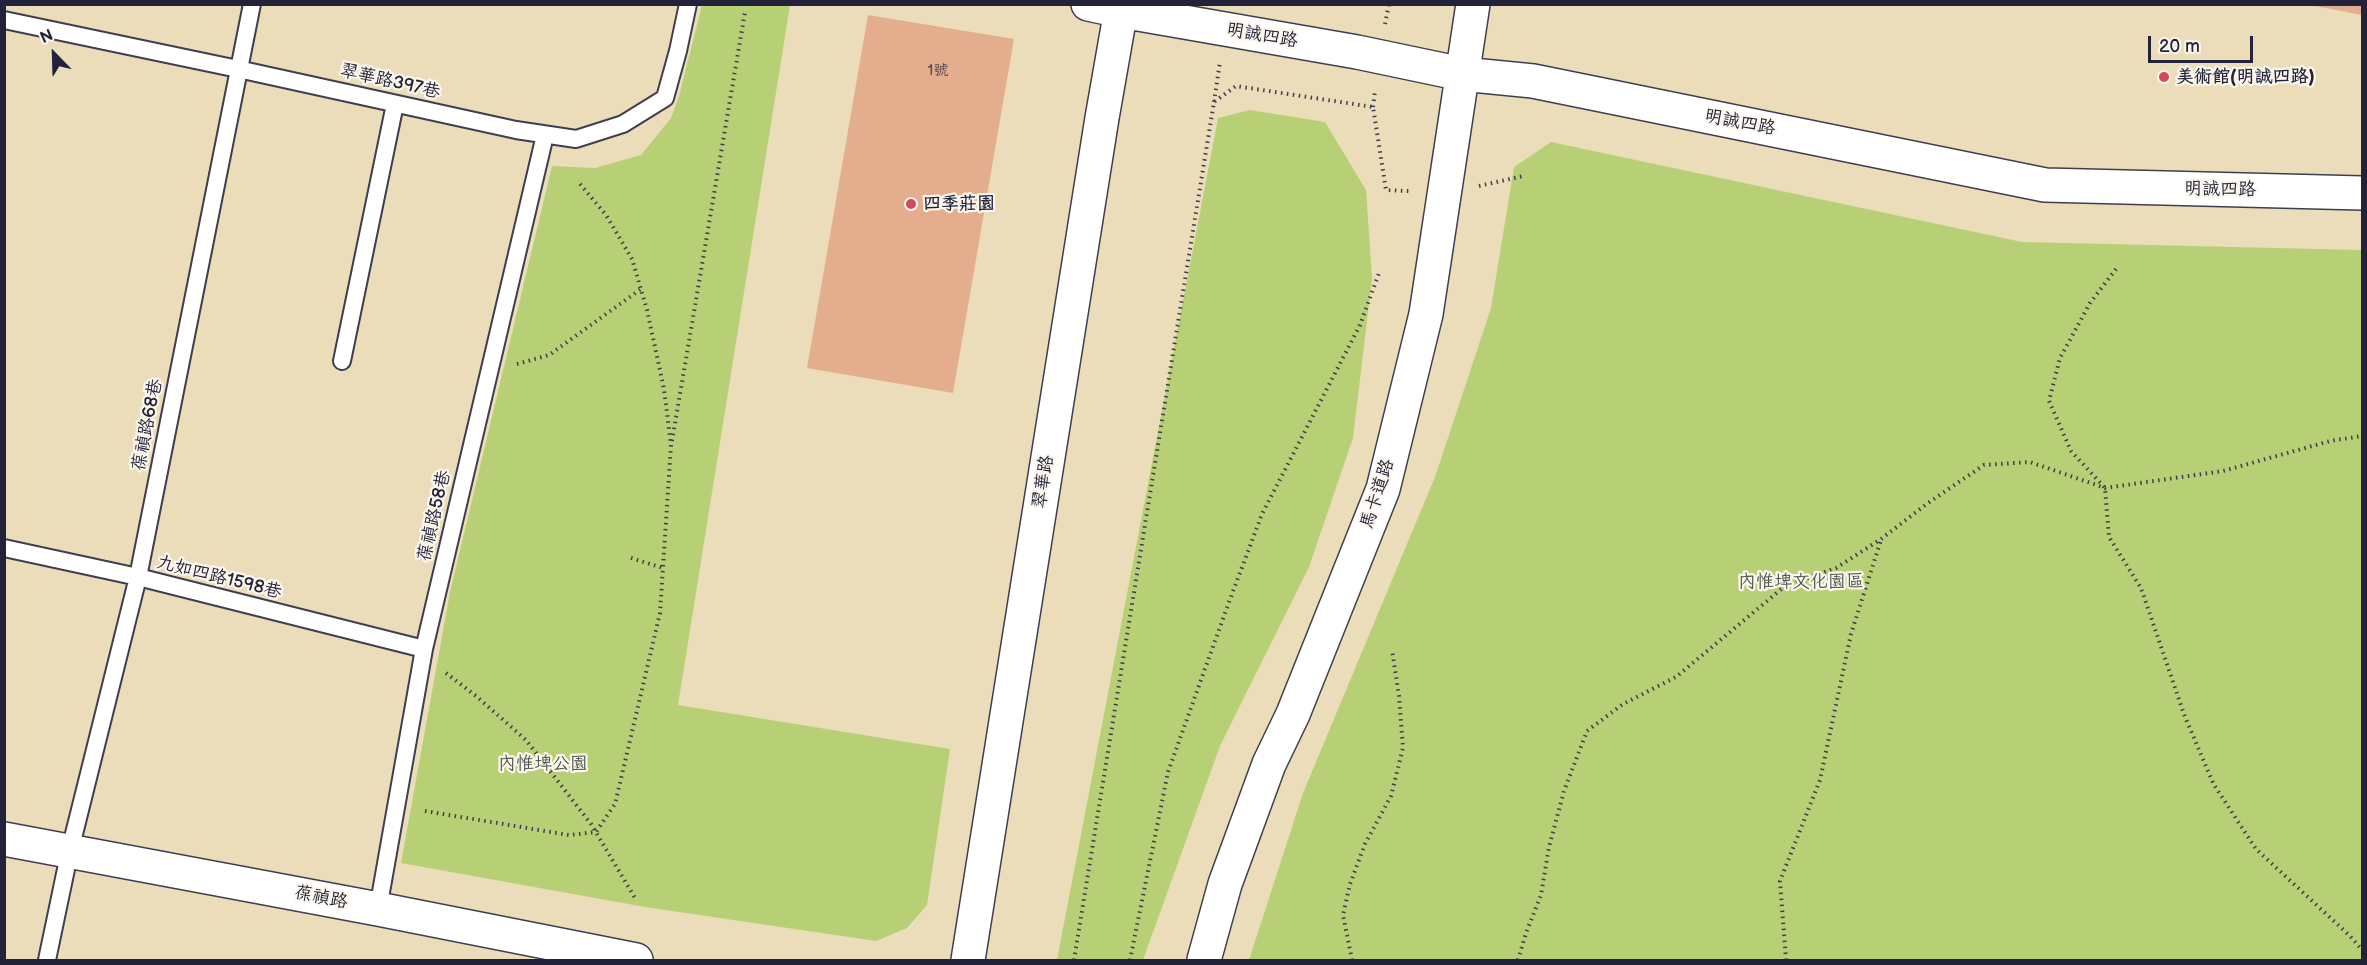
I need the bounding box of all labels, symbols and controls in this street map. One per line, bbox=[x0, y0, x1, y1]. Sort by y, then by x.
street label: 明誠四路 bbox=[1225, 19, 1299, 53]
north arrow bbox=[24, 24, 84, 84]
scale bar bbox=[2151, 24, 2256, 62]
text: N bbox=[38, 26, 56, 48]
text: 20 m bbox=[2159, 36, 2200, 57]
street label: 翠華路397巷 bbox=[338, 60, 442, 104]
house number: 1號 bbox=[928, 62, 948, 80]
place label: 美術館(明誠四路) bbox=[2176, 66, 2315, 88]
marker: 美術館(明誠四路) bbox=[2157, 70, 2171, 84]
street label: 明誠四路 bbox=[1703, 106, 1777, 140]
street label: 明誠四路 bbox=[2184, 179, 2256, 201]
place label: 四季莊園 bbox=[923, 193, 995, 215]
marker: 四季莊園 bbox=[904, 197, 918, 211]
street label: 葆禎路68巷 bbox=[128, 377, 168, 473]
street label: 翠華路 bbox=[1029, 454, 1059, 510]
street label: 馬卡道路 bbox=[1357, 456, 1399, 532]
street label: 葆禎路58巷 bbox=[414, 468, 456, 564]
street label: 九如四路1598巷 bbox=[154, 552, 284, 604]
park label: 內惟埤文化園區 bbox=[1738, 571, 1864, 593]
park label: 內惟埤公園 bbox=[498, 753, 588, 775]
street label: 葆禎路 bbox=[292, 882, 350, 914]

